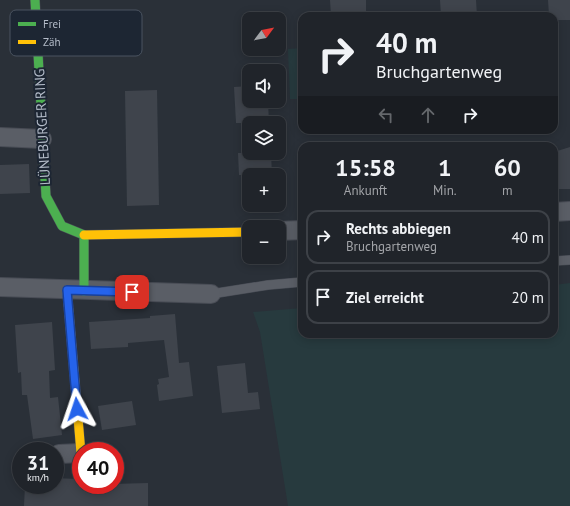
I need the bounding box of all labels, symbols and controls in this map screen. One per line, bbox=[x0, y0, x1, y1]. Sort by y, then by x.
legend bbox=[10, 10, 142, 56]
north arrow bbox=[242, 12, 286, 56]
map controls bbox=[242, 12, 286, 264]
text: Frei bbox=[43, 17, 61, 31]
text: 40 m bbox=[376, 24, 437, 61]
icon: right bbox=[310, 28, 362, 80]
text: Zäh bbox=[43, 35, 60, 49]
text: Bruchgartenweg bbox=[376, 60, 502, 83]
button: sound bbox=[242, 64, 286, 108]
street label: LÜNEBURGER RING bbox=[30, 68, 54, 186]
icon: left bbox=[375, 104, 397, 126]
icon: ahead bbox=[417, 104, 439, 126]
icon: right bbox=[459, 104, 481, 126]
button: layers bbox=[242, 116, 286, 160]
text: 15:58 bbox=[335, 152, 396, 183]
text: 1 bbox=[438, 152, 452, 183]
text: 60 bbox=[494, 152, 521, 183]
button: + bbox=[242, 168, 286, 212]
text: Ankunft bbox=[344, 182, 387, 199]
text: Min. bbox=[433, 182, 457, 199]
text: m bbox=[502, 182, 513, 199]
text: Rechts abbiegen bbox=[346, 219, 451, 238]
button: − bbox=[242, 220, 286, 264]
icon: right bbox=[312, 226, 334, 248]
text: 40 m bbox=[511, 228, 544, 247]
text: Bruchgartenweg bbox=[346, 238, 437, 255]
pin bbox=[115, 275, 149, 309]
icon: arrive bbox=[121, 281, 143, 303]
icon: arrive bbox=[312, 286, 334, 308]
text: Ziel erreicht bbox=[346, 288, 424, 307]
text: 20 m bbox=[511, 288, 544, 307]
position arrow bbox=[56, 388, 98, 430]
speed limit sign: 40 bbox=[72, 442, 124, 494]
text: 31 bbox=[27, 450, 49, 476]
text: km/h bbox=[27, 471, 49, 484]

